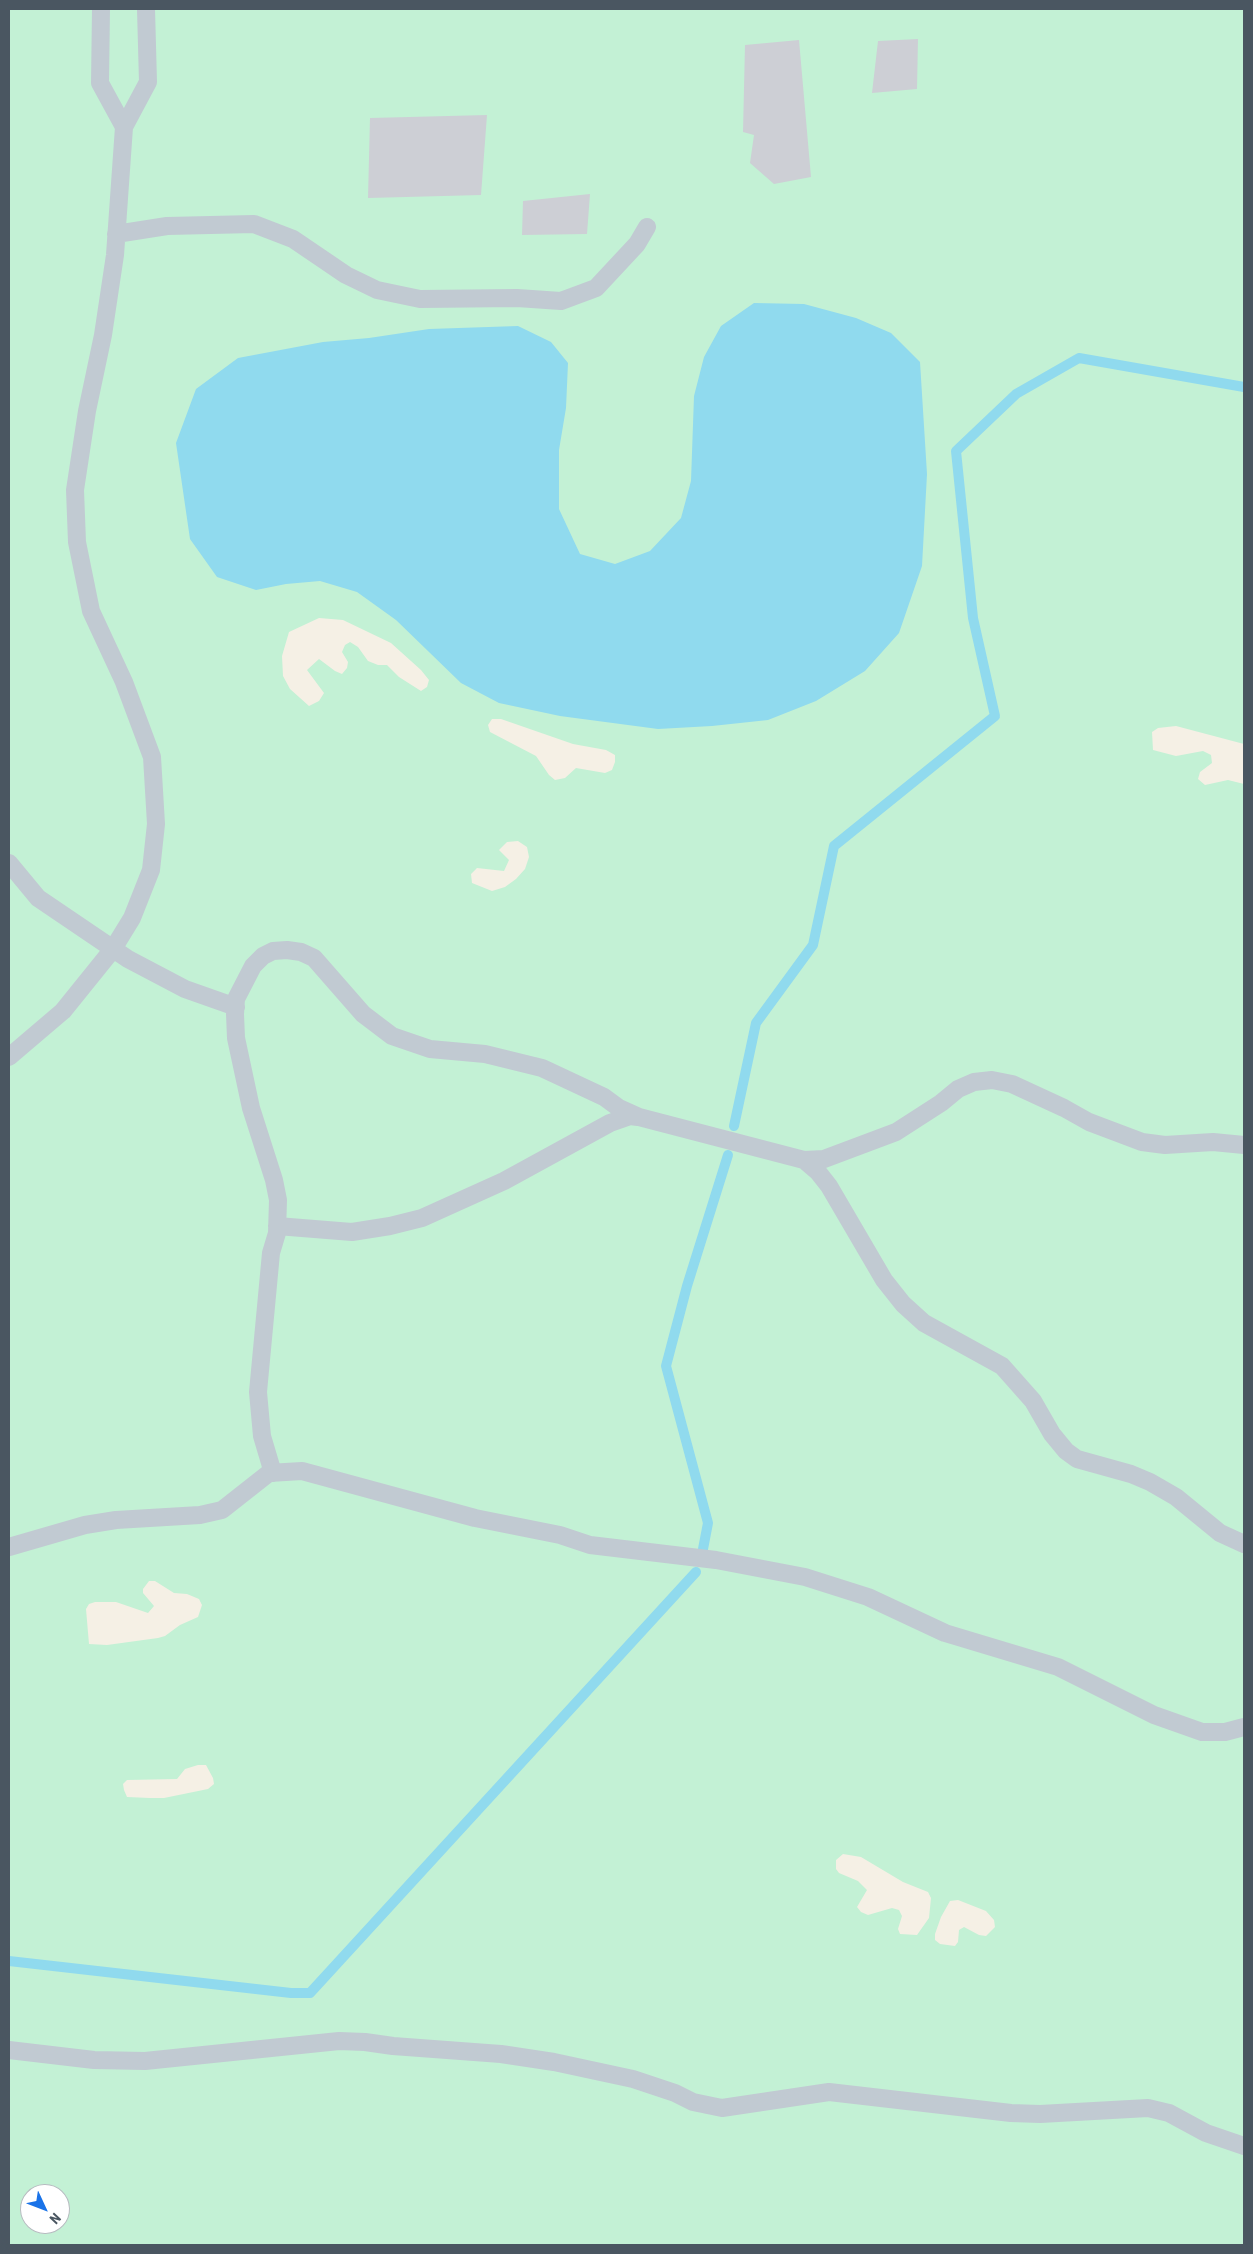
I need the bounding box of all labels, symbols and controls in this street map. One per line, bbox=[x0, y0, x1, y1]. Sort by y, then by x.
north arrow bbox=[20, 2184, 70, 2234]
text: N bbox=[46, 2210, 64, 2227]

